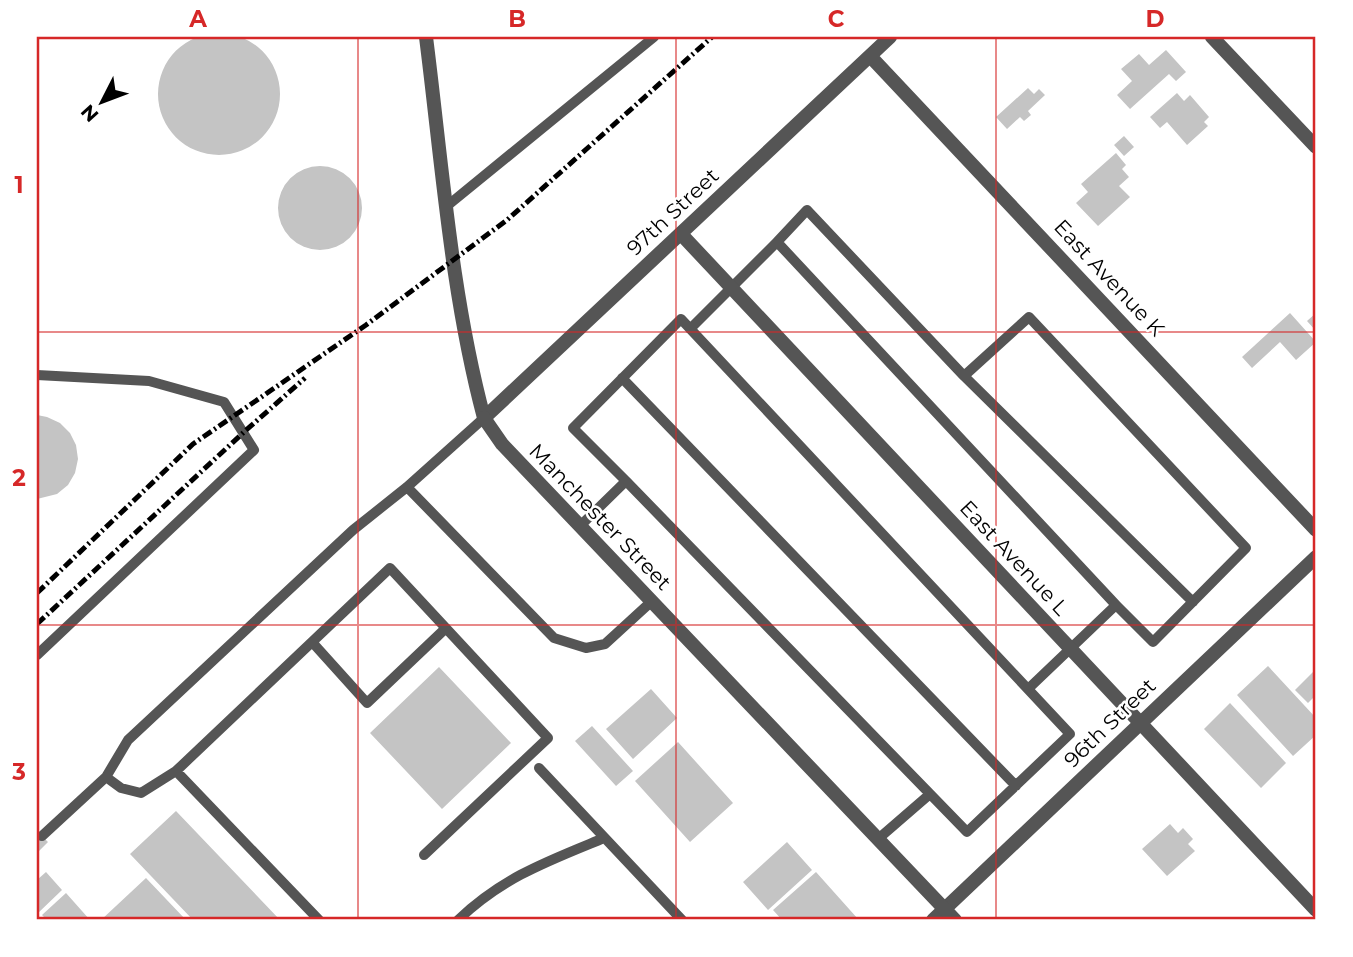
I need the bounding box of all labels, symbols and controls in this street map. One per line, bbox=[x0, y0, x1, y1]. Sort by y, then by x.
text: A bbox=[188, 5, 207, 33]
text: B bbox=[508, 5, 526, 33]
text: C bbox=[828, 5, 845, 33]
text: D bbox=[1146, 5, 1165, 33]
north arrow bbox=[66, 66, 136, 136]
text: N bbox=[76, 100, 103, 126]
street label: 97th Street bbox=[622, 163, 724, 260]
text: 1 bbox=[14, 171, 24, 199]
street label: East Avenue K bbox=[1049, 214, 1170, 341]
street label: Manchester Street bbox=[524, 438, 677, 595]
text: 2 bbox=[12, 464, 26, 492]
street label: East Avenue L bbox=[955, 495, 1074, 621]
street label: 96th Street bbox=[1059, 673, 1161, 772]
text: 3 bbox=[11, 758, 26, 786]

